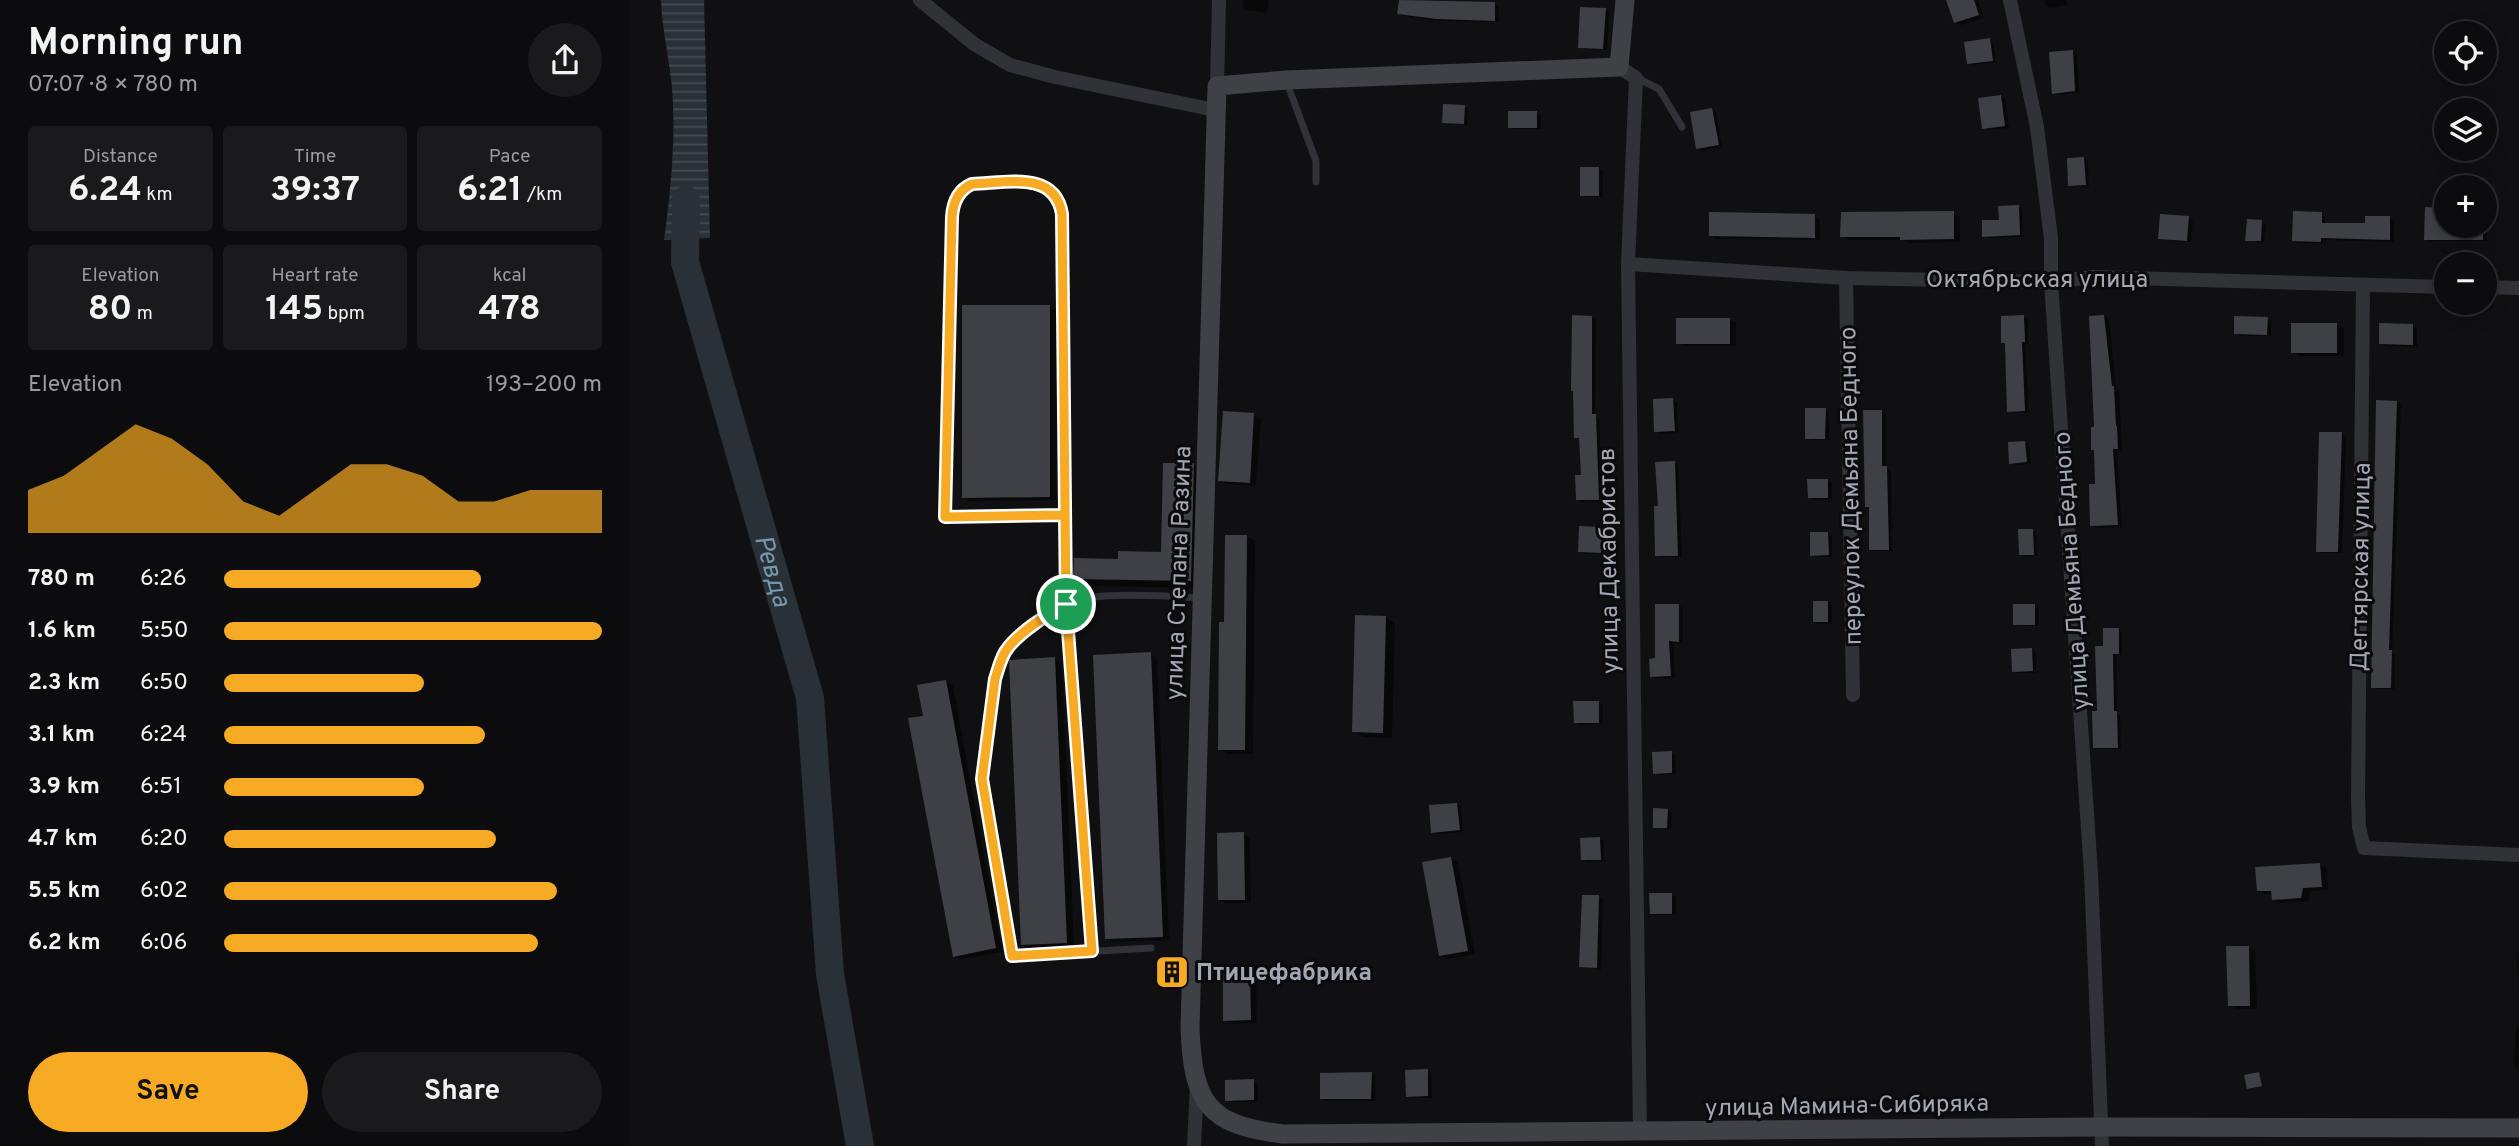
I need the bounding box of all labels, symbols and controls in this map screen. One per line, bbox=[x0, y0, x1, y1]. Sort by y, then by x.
text: Morning run bbox=[28, 20, 244, 69]
map controls bbox=[2434, 21, 2497, 315]
button: locate bbox=[2434, 21, 2497, 84]
button: share bbox=[528, 23, 602, 97]
text: 07:07 · 8 × 780 m bbox=[28, 71, 198, 100]
button: layers bbox=[2434, 98, 2497, 161]
text: Distance bbox=[83, 145, 158, 169]
text: Time bbox=[294, 145, 336, 169]
text: Pace bbox=[489, 145, 531, 169]
text: 6.24 bbox=[68, 169, 142, 213]
text: 39:37 bbox=[270, 169, 360, 213]
text: 6:21 bbox=[457, 169, 522, 213]
button: + bbox=[2434, 175, 2497, 238]
text: km bbox=[142, 183, 173, 207]
text: /km bbox=[522, 183, 562, 207]
button: − bbox=[2434, 252, 2497, 315]
text: Elevation bbox=[81, 264, 159, 288]
text: Heart rate bbox=[272, 264, 358, 288]
text: kcal bbox=[493, 264, 527, 288]
street label: Октябрьская улица bbox=[1926, 266, 2148, 296]
text: 80 bbox=[88, 288, 132, 332]
text: 145 bbox=[265, 288, 323, 332]
text: 478 bbox=[479, 288, 541, 332]
text: m bbox=[132, 302, 153, 326]
text: bpm bbox=[323, 302, 365, 326]
street label: переулок Демьяна Бедного bbox=[1834, 326, 1870, 645]
text: Elevation bbox=[28, 371, 123, 400]
text: 193–200 m bbox=[486, 371, 602, 400]
street label: улица Демьяна Бедного bbox=[2048, 430, 2098, 711]
street label: улица Степана Разина bbox=[1161, 445, 1199, 701]
street label: улица Декабристов bbox=[1593, 447, 1627, 674]
street label: Дегтярская улица bbox=[2345, 462, 2379, 672]
water label: Ревда bbox=[745, 531, 797, 612]
text: 780 m bbox=[28, 565, 95, 594]
text: 6:26 bbox=[140, 565, 187, 594]
pin bbox=[1036, 574, 1096, 634]
icon: arrive bbox=[1047, 585, 1085, 623]
text: 1.6 km bbox=[28, 617, 96, 646]
text: 5:50 bbox=[140, 617, 188, 646]
text: 2.3 km bbox=[28, 669, 100, 698]
text: 6:50 bbox=[140, 669, 188, 698]
text: 3.1 km bbox=[28, 721, 95, 750]
text: 6:24 bbox=[140, 721, 187, 750]
text: 3.9 km bbox=[28, 773, 100, 802]
text: 6:51 bbox=[140, 773, 182, 802]
text: 4.7 km bbox=[28, 825, 98, 854]
text: 6:20 bbox=[140, 825, 188, 854]
text: 5.5 km bbox=[28, 877, 101, 906]
text: 6:02 bbox=[140, 877, 188, 906]
text: 6.2 km bbox=[28, 929, 101, 958]
text: 6:06 bbox=[140, 929, 187, 958]
building icon: Птицефабрика bbox=[1153, 953, 1191, 991]
place label: Птицефабрика bbox=[1196, 959, 1372, 989]
button: Save bbox=[28, 1052, 308, 1132]
button: Share bbox=[322, 1052, 602, 1132]
street label: улица Мамина-Сибиряка bbox=[1705, 1090, 1989, 1124]

